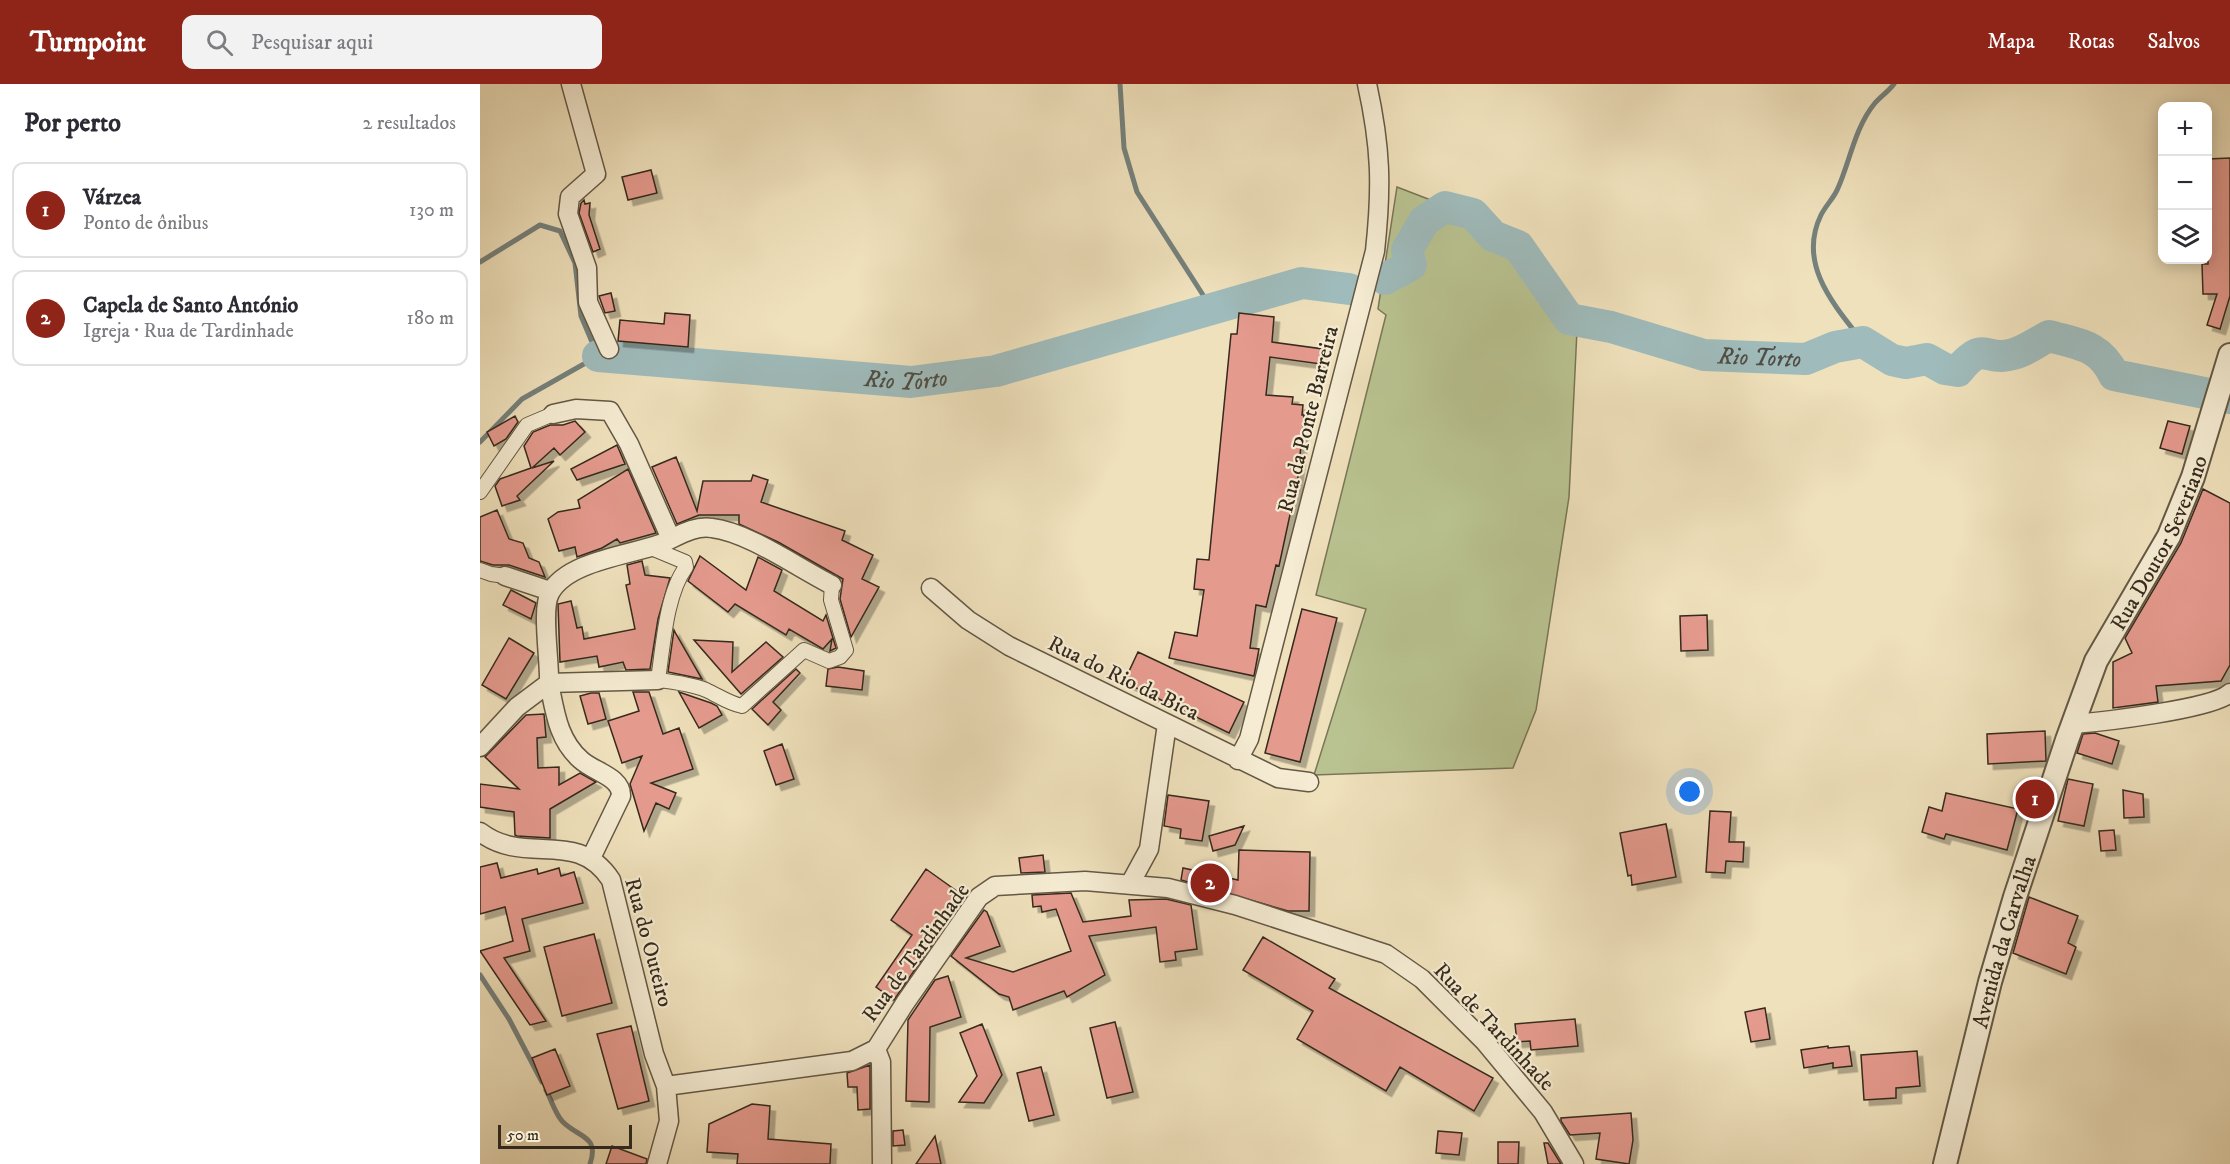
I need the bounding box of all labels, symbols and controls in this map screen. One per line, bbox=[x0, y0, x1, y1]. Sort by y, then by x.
search box bbox=[182, 15, 602, 69]
text: Turnpoint bbox=[30, 25, 146, 60]
icon: search bbox=[203, 26, 236, 59]
text: Pesquisar aqui bbox=[251, 29, 373, 56]
text: Mapa bbox=[1987, 29, 2035, 55]
text: Rotas bbox=[2068, 29, 2115, 55]
text: Salvos bbox=[2148, 29, 2200, 55]
map controls bbox=[2158, 102, 2212, 264]
button: + bbox=[2158, 102, 2212, 156]
text: Por perto bbox=[24, 107, 121, 140]
text: 2 resultados bbox=[363, 111, 456, 136]
button: − bbox=[2158, 156, 2212, 210]
text: Várzea bbox=[83, 184, 141, 211]
text: 1 bbox=[42, 198, 49, 223]
text: 130 m bbox=[409, 198, 454, 223]
button: layers bbox=[2158, 210, 2212, 264]
text: Ponto de ônibus bbox=[83, 211, 208, 236]
text: Capela de Santo António bbox=[83, 292, 298, 319]
text: 2 bbox=[41, 306, 50, 331]
text: 180 m bbox=[407, 306, 454, 331]
text: Igreja · Rua de Tardinhade bbox=[83, 319, 294, 344]
street label: Rua da Ponte Barreira bbox=[1272, 323, 1345, 516]
water label: Rio Torto bbox=[1716, 342, 1802, 375]
water label: Rio Torto bbox=[862, 363, 949, 399]
street label: Rua Doutor Severiano bbox=[2105, 452, 2214, 636]
street label: Rua do Rio da Bica bbox=[1043, 630, 1204, 727]
pin: 1 bbox=[2016, 776, 2054, 822]
your location bbox=[1675, 777, 1704, 806]
street label: Avenida da Carvalha bbox=[1967, 852, 2043, 1031]
pin: 2 bbox=[1190, 860, 1230, 906]
street label: Rua do Outeiro bbox=[618, 875, 679, 1010]
street label: Rua de Tardinhade bbox=[857, 878, 976, 1028]
street label: Rua de Tardinhade bbox=[1428, 957, 1560, 1097]
scale bar bbox=[498, 1122, 632, 1150]
text: 50 m bbox=[507, 1125, 539, 1145]

